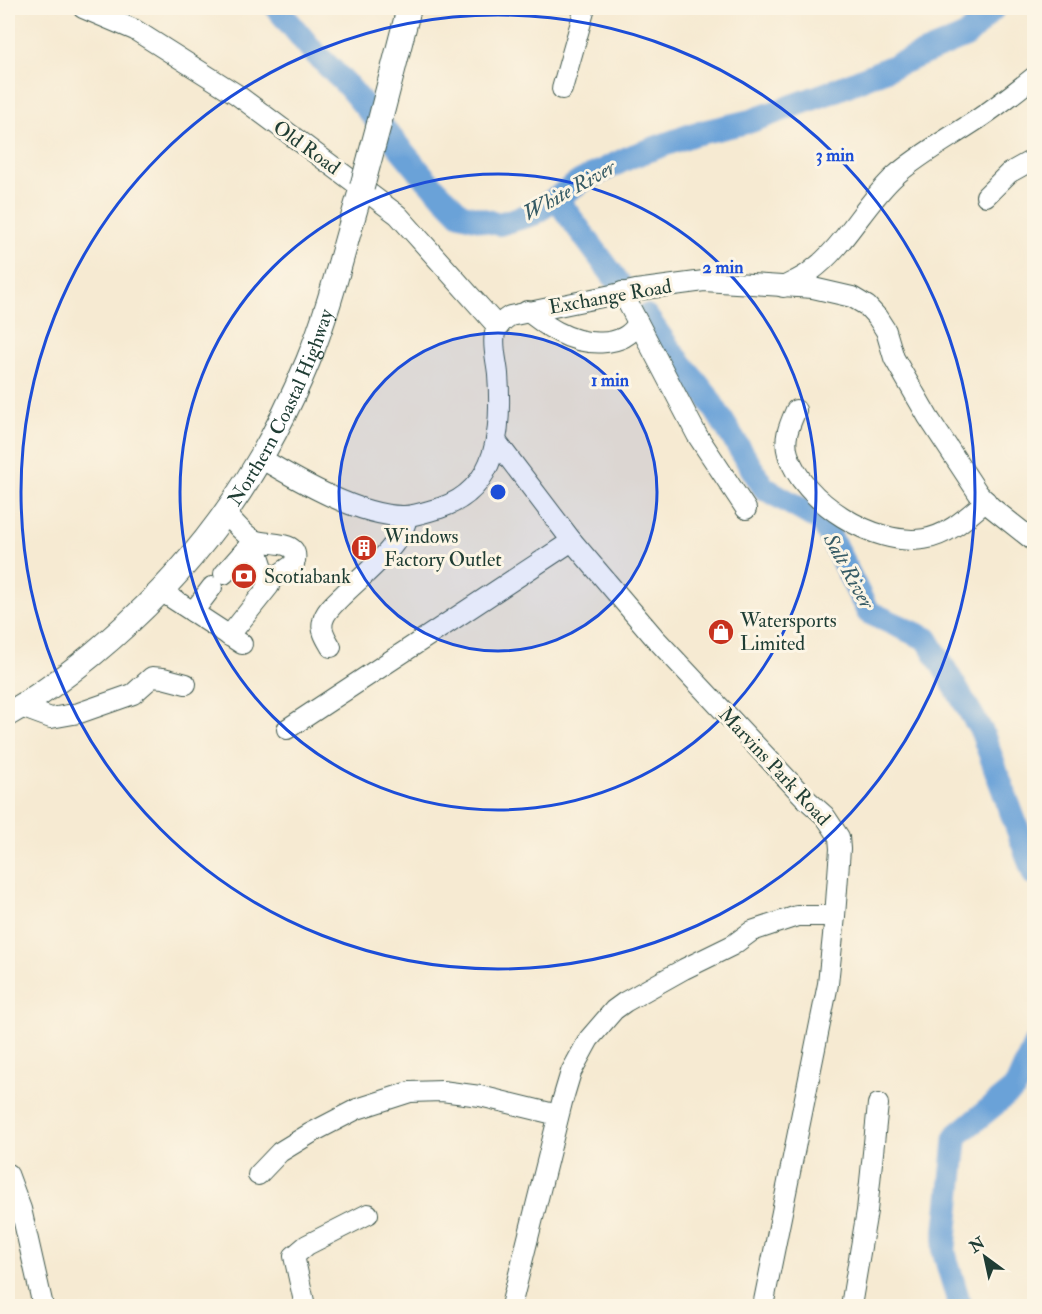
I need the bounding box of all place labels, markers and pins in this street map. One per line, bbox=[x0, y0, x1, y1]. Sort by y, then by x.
centre of rings bbox=[488, 482, 508, 502]
place label: Windows Factory Outlet bbox=[383, 524, 502, 572]
building icon: Windows Factory Outlet bbox=[349, 533, 379, 563]
bank icon: Scotiabank bbox=[229, 561, 259, 591]
place label: Scotiabank bbox=[264, 564, 351, 589]
place label: Watersports Limited bbox=[739, 608, 837, 656]
shop icon: Watersports Limited bbox=[706, 617, 736, 647]

